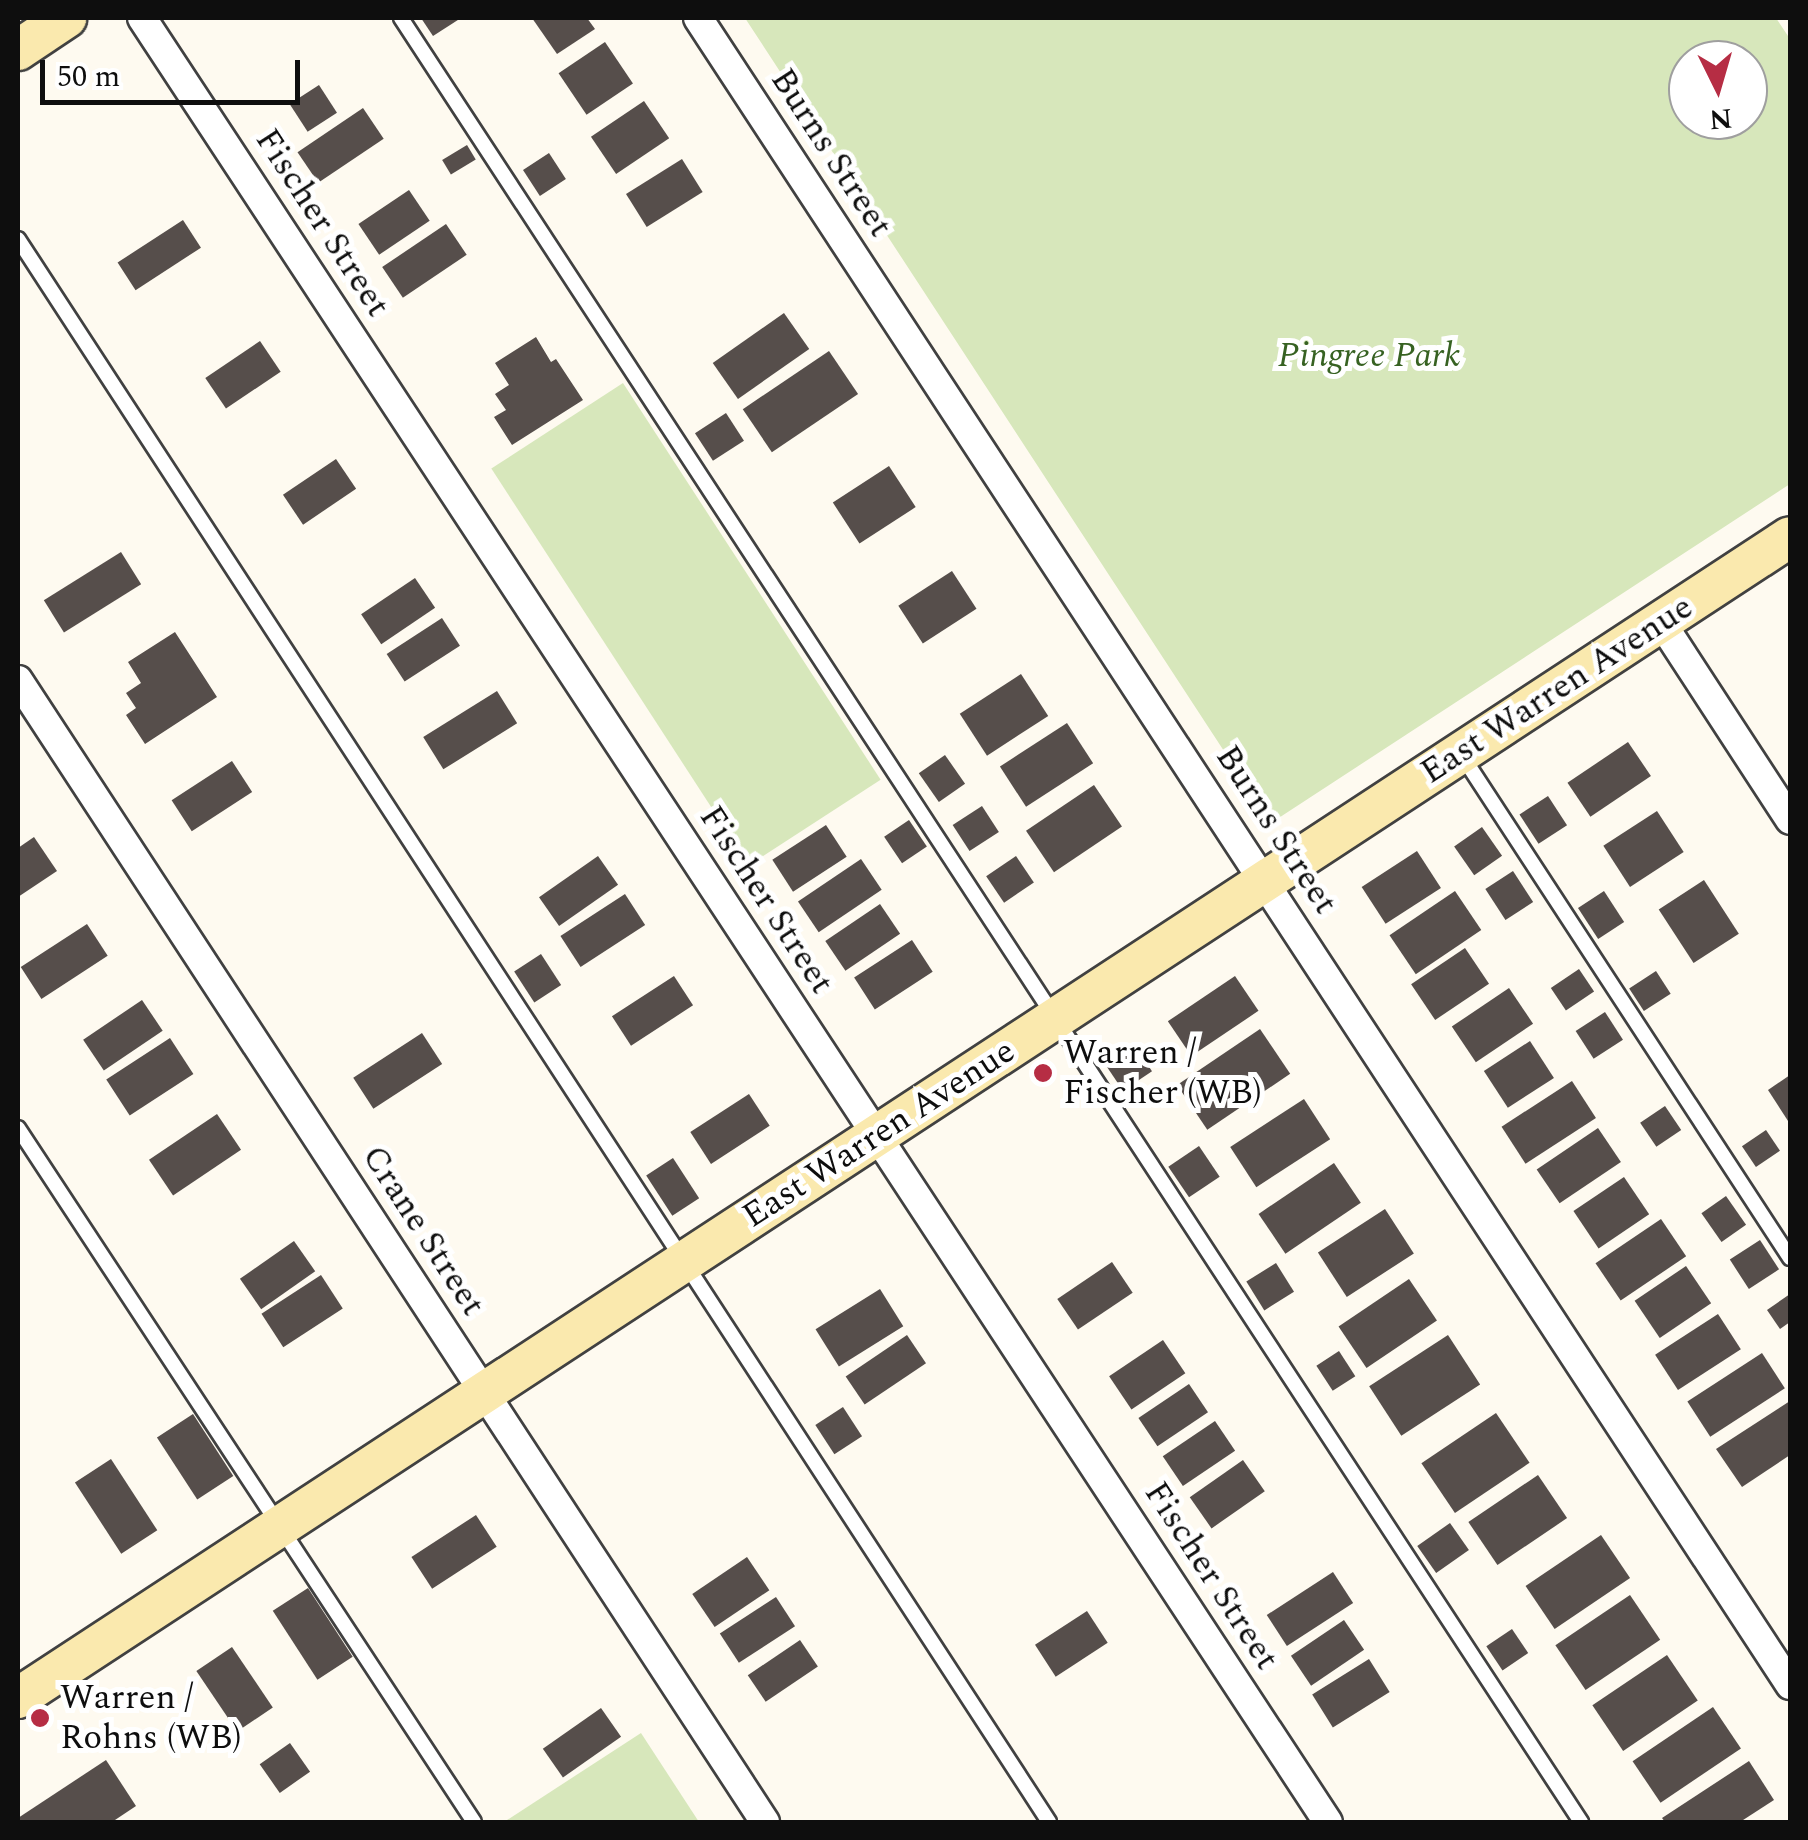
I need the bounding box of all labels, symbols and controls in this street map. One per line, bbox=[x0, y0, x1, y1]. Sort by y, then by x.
scale bar bbox=[45, 40, 305, 102]
north arrow bbox=[1668, 40, 1768, 140]
text: 50 m bbox=[57, 54, 120, 100]
street label: Burns Street bbox=[761, 61, 901, 245]
text: N bbox=[1707, 96, 1734, 141]
street label: Fischer Street bbox=[246, 121, 398, 325]
park label: Pingree Park bbox=[1278, 335, 1460, 377]
street label: East Warren Avenue bbox=[1413, 586, 1701, 794]
street label: Burns Street bbox=[1206, 738, 1346, 922]
street label: Fischer Street bbox=[690, 798, 842, 1002]
street label: East Warren Avenue bbox=[735, 1030, 1023, 1238]
place label: Warren / Fischer (WB) bbox=[1063, 1032, 1262, 1114]
marker: Warren / Fischer (WB) bbox=[1032, 1062, 1054, 1084]
street label: Crane Street bbox=[352, 1138, 494, 1324]
street label: Fischer Street bbox=[1135, 1474, 1287, 1678]
place label: Warren / Rohns (WB) bbox=[60, 1677, 242, 1759]
marker: Warren / Rohns (WB) bbox=[29, 1707, 51, 1729]

